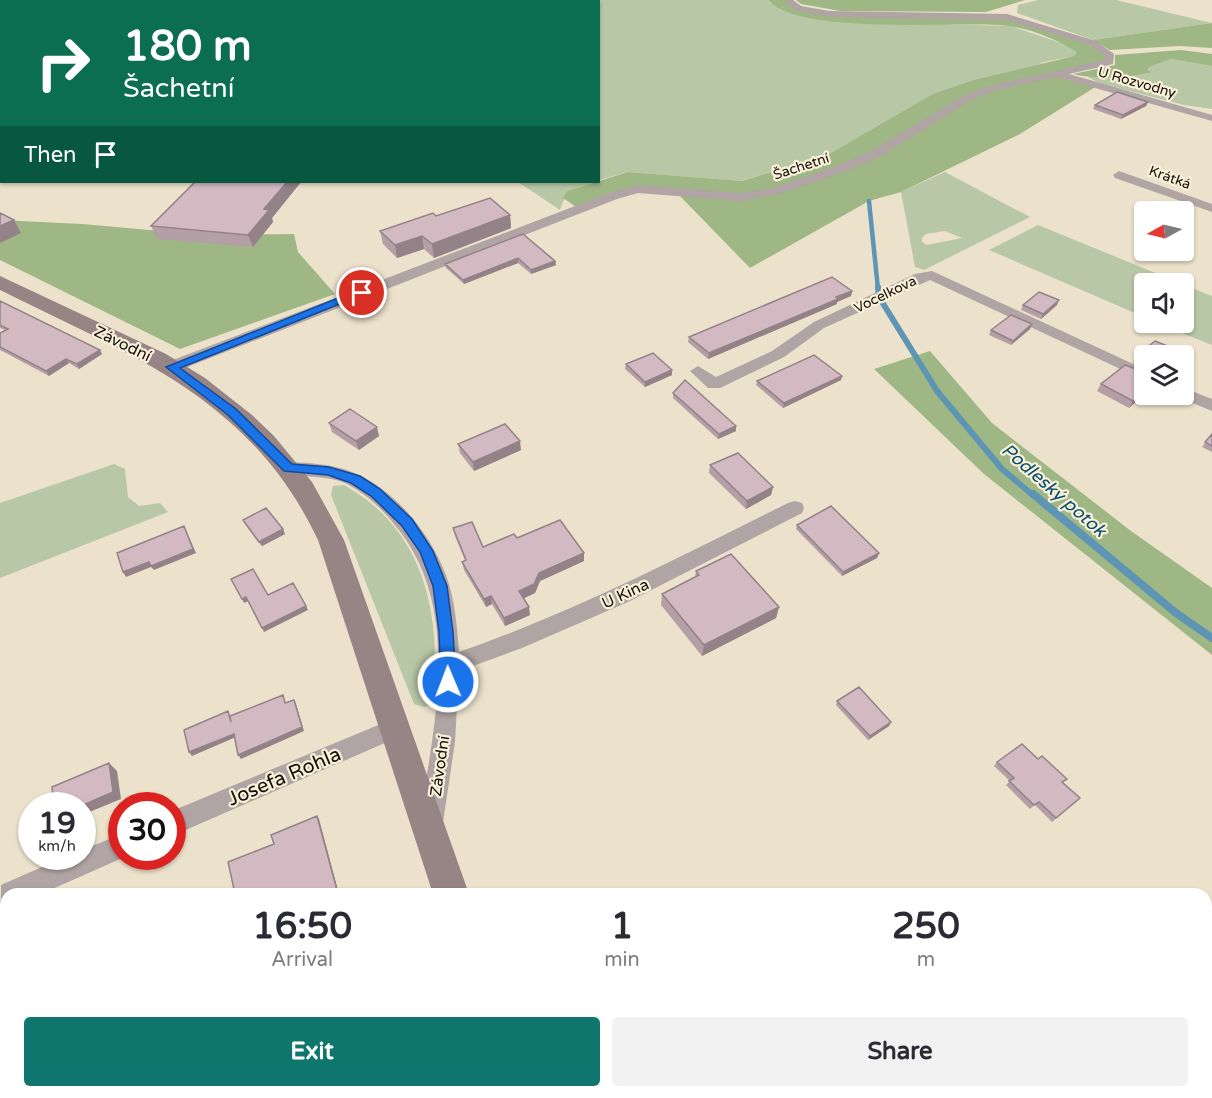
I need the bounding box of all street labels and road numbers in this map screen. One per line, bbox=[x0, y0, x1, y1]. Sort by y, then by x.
street label: U Rozvodny bbox=[1096, 63, 1178, 102]
street label: Šachetní bbox=[771, 149, 832, 183]
street label: Krátká bbox=[1147, 162, 1193, 193]
street label: Vocelkova bbox=[851, 272, 919, 317]
street label: Závodní bbox=[91, 322, 154, 366]
street label: U Kina bbox=[599, 574, 652, 613]
street label: Závodní bbox=[426, 735, 454, 798]
street label: Josefa Rohla bbox=[224, 742, 345, 812]

